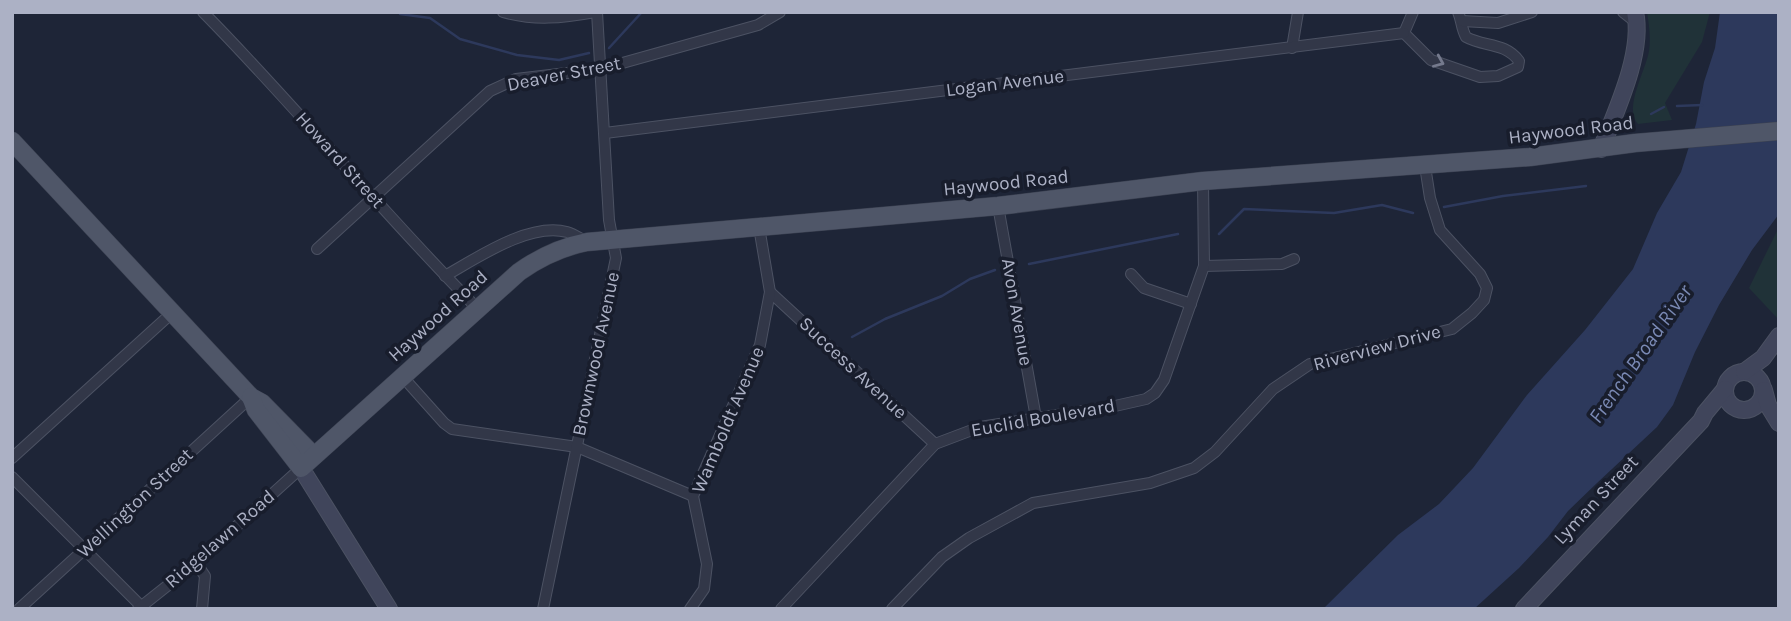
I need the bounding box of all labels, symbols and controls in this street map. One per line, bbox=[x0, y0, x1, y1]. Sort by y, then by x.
street label: Deaver Street bbox=[505, 52, 623, 96]
one-way arrow bbox=[1432, 53, 1444, 67]
street label: Logan Avenue bbox=[945, 65, 1065, 101]
street label: Howard Street bbox=[291, 107, 389, 213]
street label: Haywood Road bbox=[1507, 111, 1635, 149]
street label: Haywood Road bbox=[942, 165, 1070, 201]
street label: Avon Avenue bbox=[997, 256, 1037, 368]
street label: Haywood Road bbox=[384, 266, 492, 366]
street label: Brownwood Avenue bbox=[568, 270, 624, 438]
water label: French Broad River bbox=[1583, 280, 1697, 428]
street label: Success Avenue bbox=[795, 312, 911, 424]
street label: Riverview Drive bbox=[1311, 320, 1443, 376]
street label: Wamboldt Avenue bbox=[687, 343, 769, 497]
street label: Euclid Boulevard bbox=[969, 395, 1117, 441]
street label: Wellington Street bbox=[73, 444, 197, 562]
street label: Lyman Street bbox=[1549, 451, 1643, 549]
street label: Ridgelawn Road bbox=[161, 485, 279, 593]

